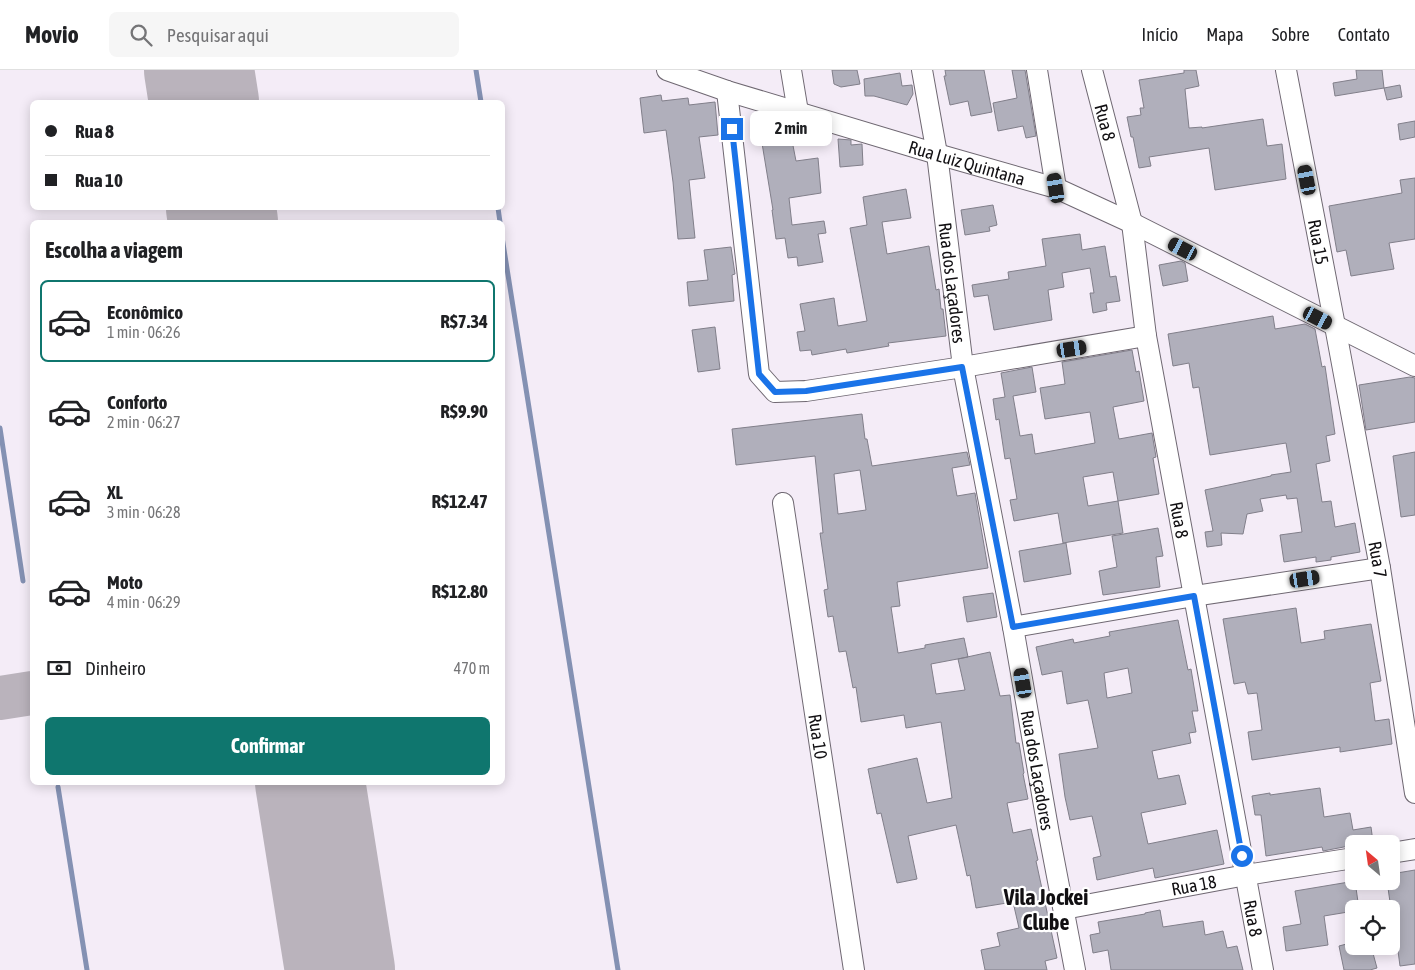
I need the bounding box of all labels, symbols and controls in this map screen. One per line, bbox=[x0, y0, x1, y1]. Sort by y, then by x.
search box bbox=[109, 12, 459, 57]
text: Movio bbox=[25, 21, 79, 48]
icon: search bbox=[127, 21, 155, 49]
text: Pesquisar aqui bbox=[167, 24, 269, 46]
text: Início bbox=[1142, 24, 1178, 45]
text: Mapa bbox=[1206, 24, 1244, 45]
text: Sobre bbox=[1272, 24, 1310, 45]
text: Contato bbox=[1338, 24, 1390, 45]
street label: Rua 8 bbox=[1091, 102, 1120, 143]
callout: 2 min bbox=[750, 112, 832, 146]
route end bbox=[721, 118, 743, 140]
text: 2 min bbox=[775, 119, 807, 137]
text: Rua 8 bbox=[75, 120, 114, 142]
street label: Rua Luiz Quintana bbox=[906, 136, 1028, 189]
car bbox=[1296, 164, 1317, 196]
text: Rua 10 bbox=[75, 169, 123, 191]
car bbox=[1046, 172, 1065, 204]
street label: Rua 15 bbox=[1304, 218, 1333, 266]
street label: Rua dos Laçadores bbox=[935, 221, 971, 344]
car bbox=[1166, 236, 1199, 262]
text: Escolha a viagem bbox=[45, 237, 183, 263]
icon: car bbox=[47, 299, 92, 344]
text: Econômico bbox=[107, 301, 183, 323]
car bbox=[1301, 305, 1334, 331]
text: R$7.34 bbox=[440, 310, 488, 332]
text: 1 min · 06:26 bbox=[107, 323, 180, 341]
car bbox=[1056, 339, 1087, 359]
icon: car bbox=[47, 389, 92, 434]
text: Conforto bbox=[107, 391, 168, 413]
text: R$9.90 bbox=[440, 400, 488, 422]
text: 2 min · 06:27 bbox=[107, 413, 180, 431]
icon: car bbox=[47, 479, 92, 524]
text: XL bbox=[107, 481, 123, 503]
text: R$12.47 bbox=[431, 490, 488, 512]
street label: Rua 8 bbox=[1166, 500, 1194, 540]
text: 3 min · 06:28 bbox=[107, 503, 180, 521]
street label: Rua 7 bbox=[1365, 539, 1392, 579]
icon: car bbox=[47, 569, 92, 614]
car bbox=[1289, 569, 1320, 589]
text: Moto bbox=[107, 571, 143, 593]
text: R$12.80 bbox=[431, 580, 488, 602]
text: 4 min · 06:29 bbox=[107, 593, 180, 611]
icon: cash bbox=[45, 654, 73, 682]
text: Dinheiro bbox=[85, 657, 146, 679]
text: 470 m bbox=[454, 659, 490, 677]
car bbox=[1013, 667, 1032, 699]
street label: Rua dos Laçadores bbox=[1017, 708, 1059, 832]
street label: Rua 10 bbox=[805, 712, 832, 760]
button: Confirmar bbox=[45, 717, 490, 775]
north arrow bbox=[1345, 835, 1400, 890]
map controls bbox=[1345, 835, 1400, 955]
route start bbox=[1231, 845, 1253, 867]
street label: Rua 18 bbox=[1169, 870, 1218, 899]
district label: Vila Jockei Clube bbox=[1003, 884, 1088, 935]
street label: Rua 8 bbox=[1240, 898, 1267, 938]
button: locate bbox=[1345, 900, 1400, 955]

